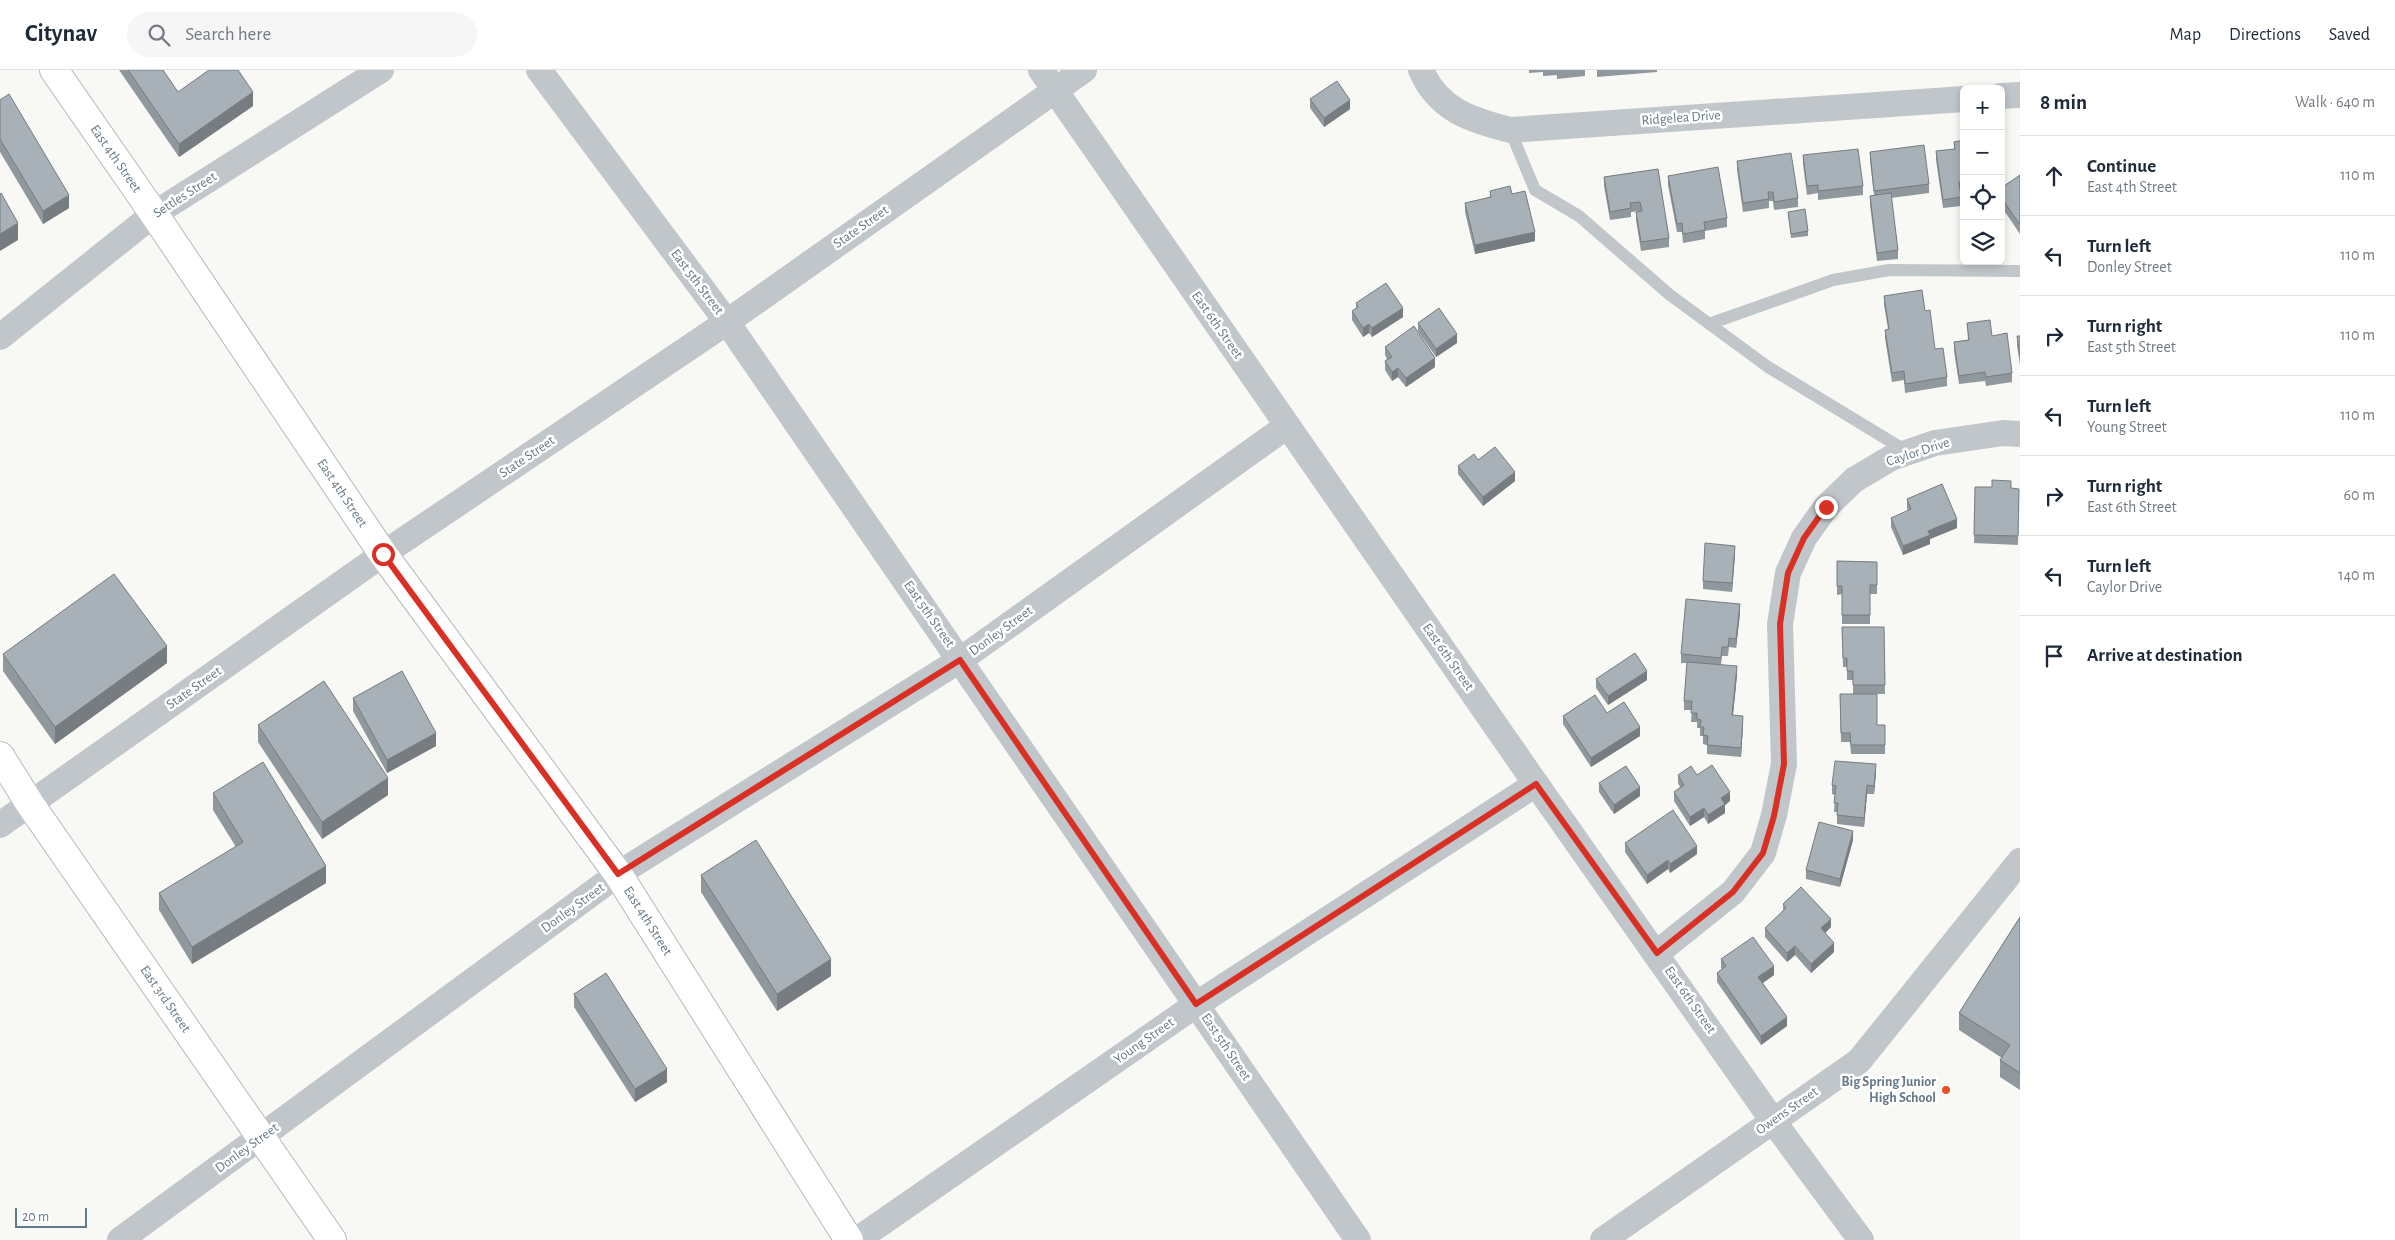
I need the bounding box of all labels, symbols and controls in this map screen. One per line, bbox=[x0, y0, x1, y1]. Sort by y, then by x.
search box bbox=[127, 12, 477, 57]
icon: search bbox=[145, 21, 173, 49]
text: Citynav bbox=[25, 22, 97, 46]
text: Search here bbox=[185, 25, 271, 44]
text: Map bbox=[2170, 26, 2201, 44]
text: Directions bbox=[2229, 26, 2301, 44]
text: Saved bbox=[2329, 26, 2370, 44]
map controls bbox=[1960, 85, 2005, 265]
button: + bbox=[1960, 85, 2005, 130]
text: 8 min bbox=[2040, 92, 2087, 113]
text: Walk · 640 m bbox=[2295, 94, 2375, 110]
street label: Ridgelea Drive bbox=[1641, 108, 1721, 128]
street label: East 4th Street bbox=[87, 122, 144, 195]
button: − bbox=[1960, 130, 2005, 175]
text: Continue bbox=[2087, 157, 2156, 176]
icon: ahead bbox=[2040, 162, 2068, 190]
text: 110 m bbox=[2340, 167, 2375, 183]
street label: Settles Street bbox=[151, 169, 219, 220]
button: locate bbox=[1960, 175, 2005, 220]
text: East 4th Street bbox=[2087, 179, 2177, 195]
street label: State Street bbox=[831, 203, 891, 251]
button: layers bbox=[1960, 220, 2005, 265]
text: Turn left bbox=[2087, 237, 2151, 256]
icon: left bbox=[2040, 242, 2068, 270]
street label: East 5th Street bbox=[668, 247, 726, 318]
text: 110 m bbox=[2340, 247, 2375, 263]
text: Donley Street bbox=[2087, 259, 2172, 275]
street label: East 6th Street bbox=[1189, 289, 1246, 362]
text: Turn right bbox=[2087, 317, 2162, 336]
icon: right bbox=[2040, 322, 2068, 350]
text: 110 m bbox=[2340, 327, 2375, 343]
text: East 5th Street bbox=[2087, 339, 2176, 355]
text: Turn left bbox=[2087, 397, 2151, 416]
icon: left bbox=[2040, 402, 2068, 430]
text: 110 m bbox=[2340, 407, 2375, 423]
text: Young Street bbox=[2087, 419, 2167, 435]
street label: State Street bbox=[497, 433, 558, 481]
street label: Caylor Drive bbox=[1885, 435, 1951, 469]
street label: East 4th Street bbox=[314, 457, 370, 530]
text: Turn right bbox=[2087, 477, 2162, 496]
icon: right bbox=[2040, 482, 2068, 510]
text: 60 m bbox=[2344, 487, 2375, 503]
route end bbox=[1815, 496, 1838, 519]
text: East 6th Street bbox=[2087, 499, 2177, 515]
route start bbox=[372, 543, 395, 566]
text: Turn left bbox=[2087, 557, 2151, 576]
icon: left bbox=[2040, 562, 2068, 590]
text: 140 m bbox=[2338, 567, 2375, 583]
street label: East 5th Street bbox=[901, 578, 957, 650]
text: Caylor Drive bbox=[2087, 579, 2162, 595]
street label: Donley Street bbox=[967, 603, 1036, 658]
street label: East 6th Street bbox=[1420, 621, 1477, 694]
icon: arrive bbox=[2040, 642, 2068, 670]
text: Arrive at destination bbox=[2087, 646, 2243, 665]
street label: State Street bbox=[164, 664, 224, 712]
street label: Donley Street bbox=[539, 880, 608, 935]
street label: East 4th Street bbox=[621, 884, 675, 959]
street label: East 3rd Street bbox=[137, 963, 193, 1036]
street label: East 6th Street bbox=[1662, 964, 1719, 1037]
street label: East 5th Street bbox=[1198, 1011, 1254, 1084]
street label: Young Street bbox=[1111, 1015, 1177, 1067]
place label: Big Spring Junior High School bbox=[1841, 1075, 1936, 1105]
street label: Owens Street bbox=[1753, 1084, 1821, 1137]
marker: Big Spring Junior High School bbox=[1940, 1084, 1952, 1096]
street label: Donley Street bbox=[213, 1120, 282, 1175]
scale bar bbox=[15, 1205, 88, 1228]
text: 20 m bbox=[22, 1210, 49, 1224]

